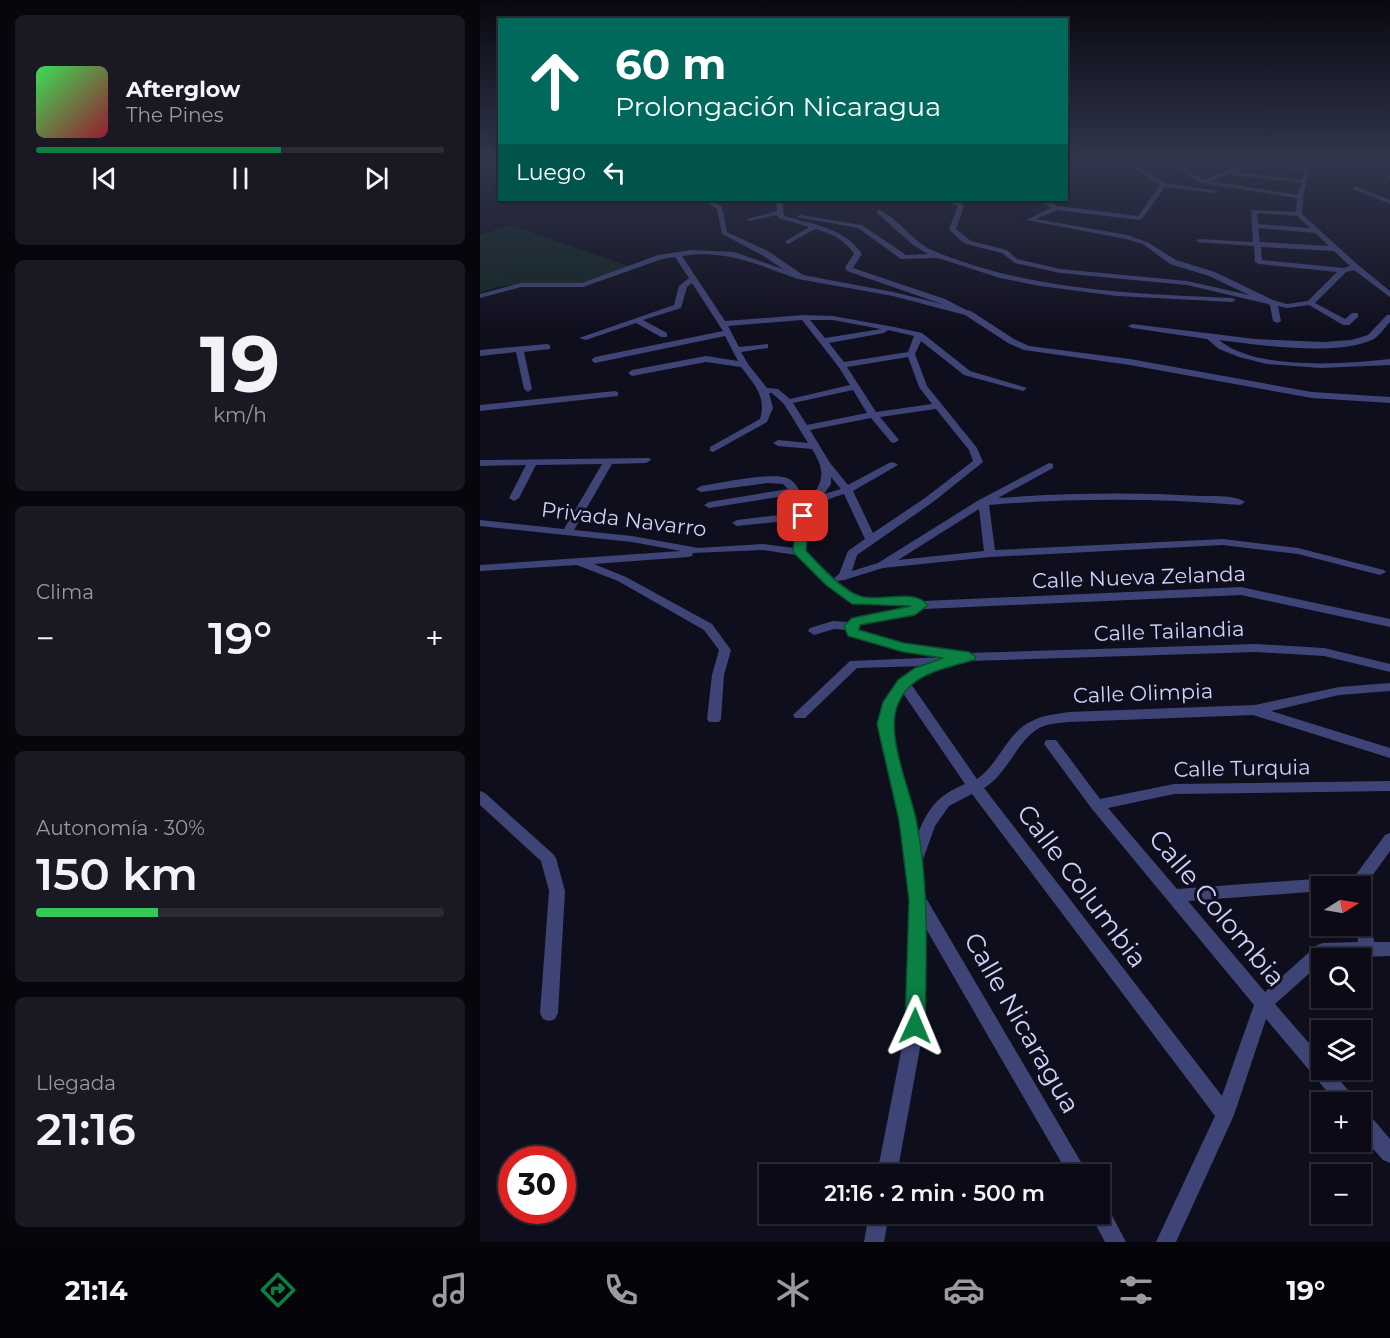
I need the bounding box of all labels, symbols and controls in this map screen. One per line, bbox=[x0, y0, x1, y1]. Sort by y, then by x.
text: 60 m bbox=[615, 38, 726, 90]
icon: ahead bbox=[516, 42, 594, 120]
text: Afterglow bbox=[126, 76, 240, 103]
text: Prolongación Nicaragua bbox=[615, 90, 941, 123]
text: The Pines bbox=[126, 103, 223, 127]
icon: left bbox=[598, 156, 631, 189]
text: Luego bbox=[516, 159, 586, 186]
icon: previous bbox=[88, 162, 121, 195]
icon: pause bbox=[224, 162, 257, 195]
icon: next bbox=[360, 162, 393, 195]
text: 19 bbox=[200, 316, 280, 412]
text: km/h bbox=[213, 403, 267, 427]
pin bbox=[777, 490, 828, 541]
street label: Privada Navarro bbox=[540, 496, 708, 542]
icon: arrive bbox=[786, 499, 819, 532]
street label: Calle Nueva Zelanda bbox=[1032, 561, 1246, 593]
text: Clima bbox=[36, 580, 94, 604]
text: 19° bbox=[208, 610, 272, 665]
street label: Calle Tailandia bbox=[1093, 616, 1245, 646]
text: − bbox=[36, 618, 55, 658]
text: + bbox=[425, 618, 444, 658]
street label: Calle Olimpia bbox=[1073, 678, 1213, 708]
street label: Calle Turquia bbox=[1173, 754, 1311, 782]
street label: Calle Columbia bbox=[1010, 798, 1154, 974]
text: Autonomía · 30% bbox=[36, 816, 205, 840]
street label: Calle Colombia bbox=[1142, 823, 1292, 993]
text: 150 km bbox=[36, 846, 198, 901]
north arrow bbox=[1311, 876, 1371, 936]
map controls bbox=[1311, 876, 1371, 1224]
street label: Calle Nicaragua bbox=[957, 927, 1087, 1119]
button: search bbox=[1311, 948, 1371, 1008]
position arrow bbox=[883, 994, 947, 1058]
button: layers bbox=[1311, 1020, 1371, 1080]
text: Llegada bbox=[36, 1071, 116, 1095]
button: + bbox=[1311, 1092, 1371, 1152]
text: 21:16 bbox=[36, 1101, 136, 1156]
speed limit sign: 30 bbox=[498, 1146, 576, 1224]
button: − bbox=[1311, 1164, 1371, 1224]
text: 21:16 · 2 min · 500 m bbox=[824, 1180, 1045, 1207]
icon: directions bbox=[257, 1269, 299, 1311]
icon: music bbox=[429, 1269, 471, 1311]
icon: phone bbox=[600, 1269, 642, 1311]
icon: climate bbox=[772, 1269, 814, 1311]
icon: car bbox=[943, 1269, 985, 1311]
icon: filters bbox=[1115, 1269, 1157, 1311]
text: 21:14 bbox=[65, 1274, 128, 1307]
text: 19° bbox=[1286, 1274, 1325, 1307]

